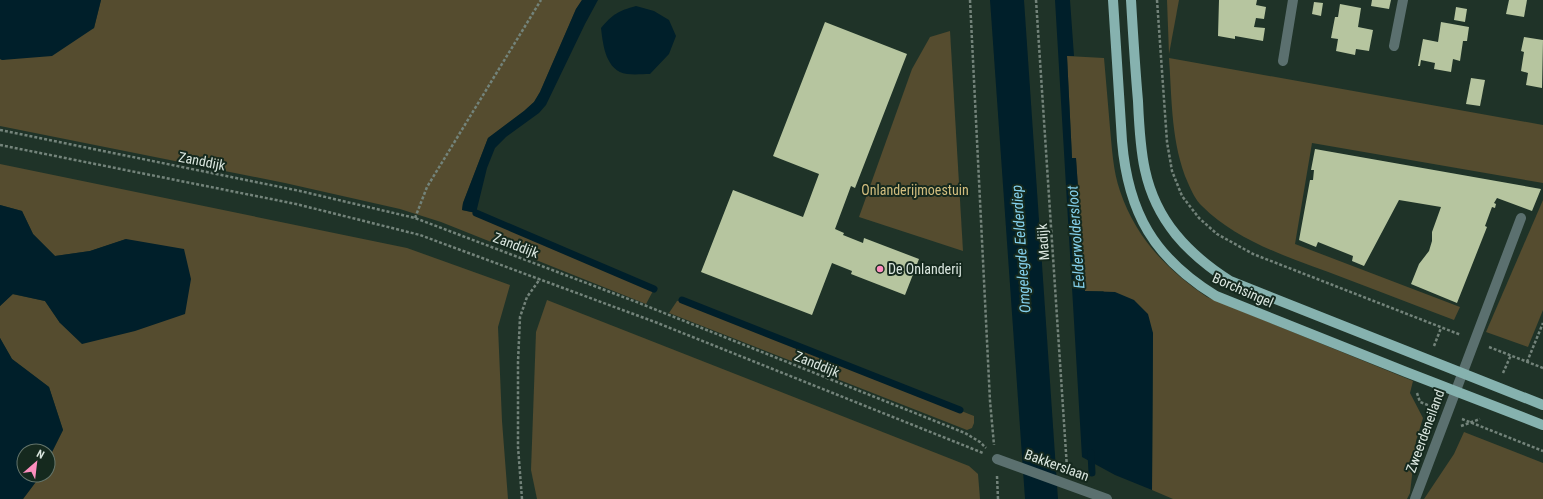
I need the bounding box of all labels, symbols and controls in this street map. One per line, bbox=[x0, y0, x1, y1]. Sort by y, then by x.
street label: Zanddijk bbox=[177, 149, 227, 174]
park label: Onlanderijmoestuin bbox=[861, 182, 969, 198]
water label: Omgelegde Eelderdiep bbox=[1008, 184, 1034, 314]
water label: Eelderwoldersloot bbox=[1063, 184, 1089, 289]
street label: Madijk bbox=[1034, 222, 1052, 261]
street label: Zanddijk bbox=[491, 229, 542, 261]
place label: De Onlanderij bbox=[888, 261, 962, 277]
marker: De Onlanderij bbox=[875, 264, 885, 274]
street label: Borchsingel bbox=[1210, 269, 1276, 311]
street label: Zanddijk bbox=[792, 348, 843, 381]
street label: Zweerdeneiland bbox=[1403, 387, 1447, 475]
north arrow bbox=[16, 443, 56, 483]
street label: Bakkerslaan bbox=[1023, 446, 1091, 484]
text: N bbox=[34, 447, 47, 462]

